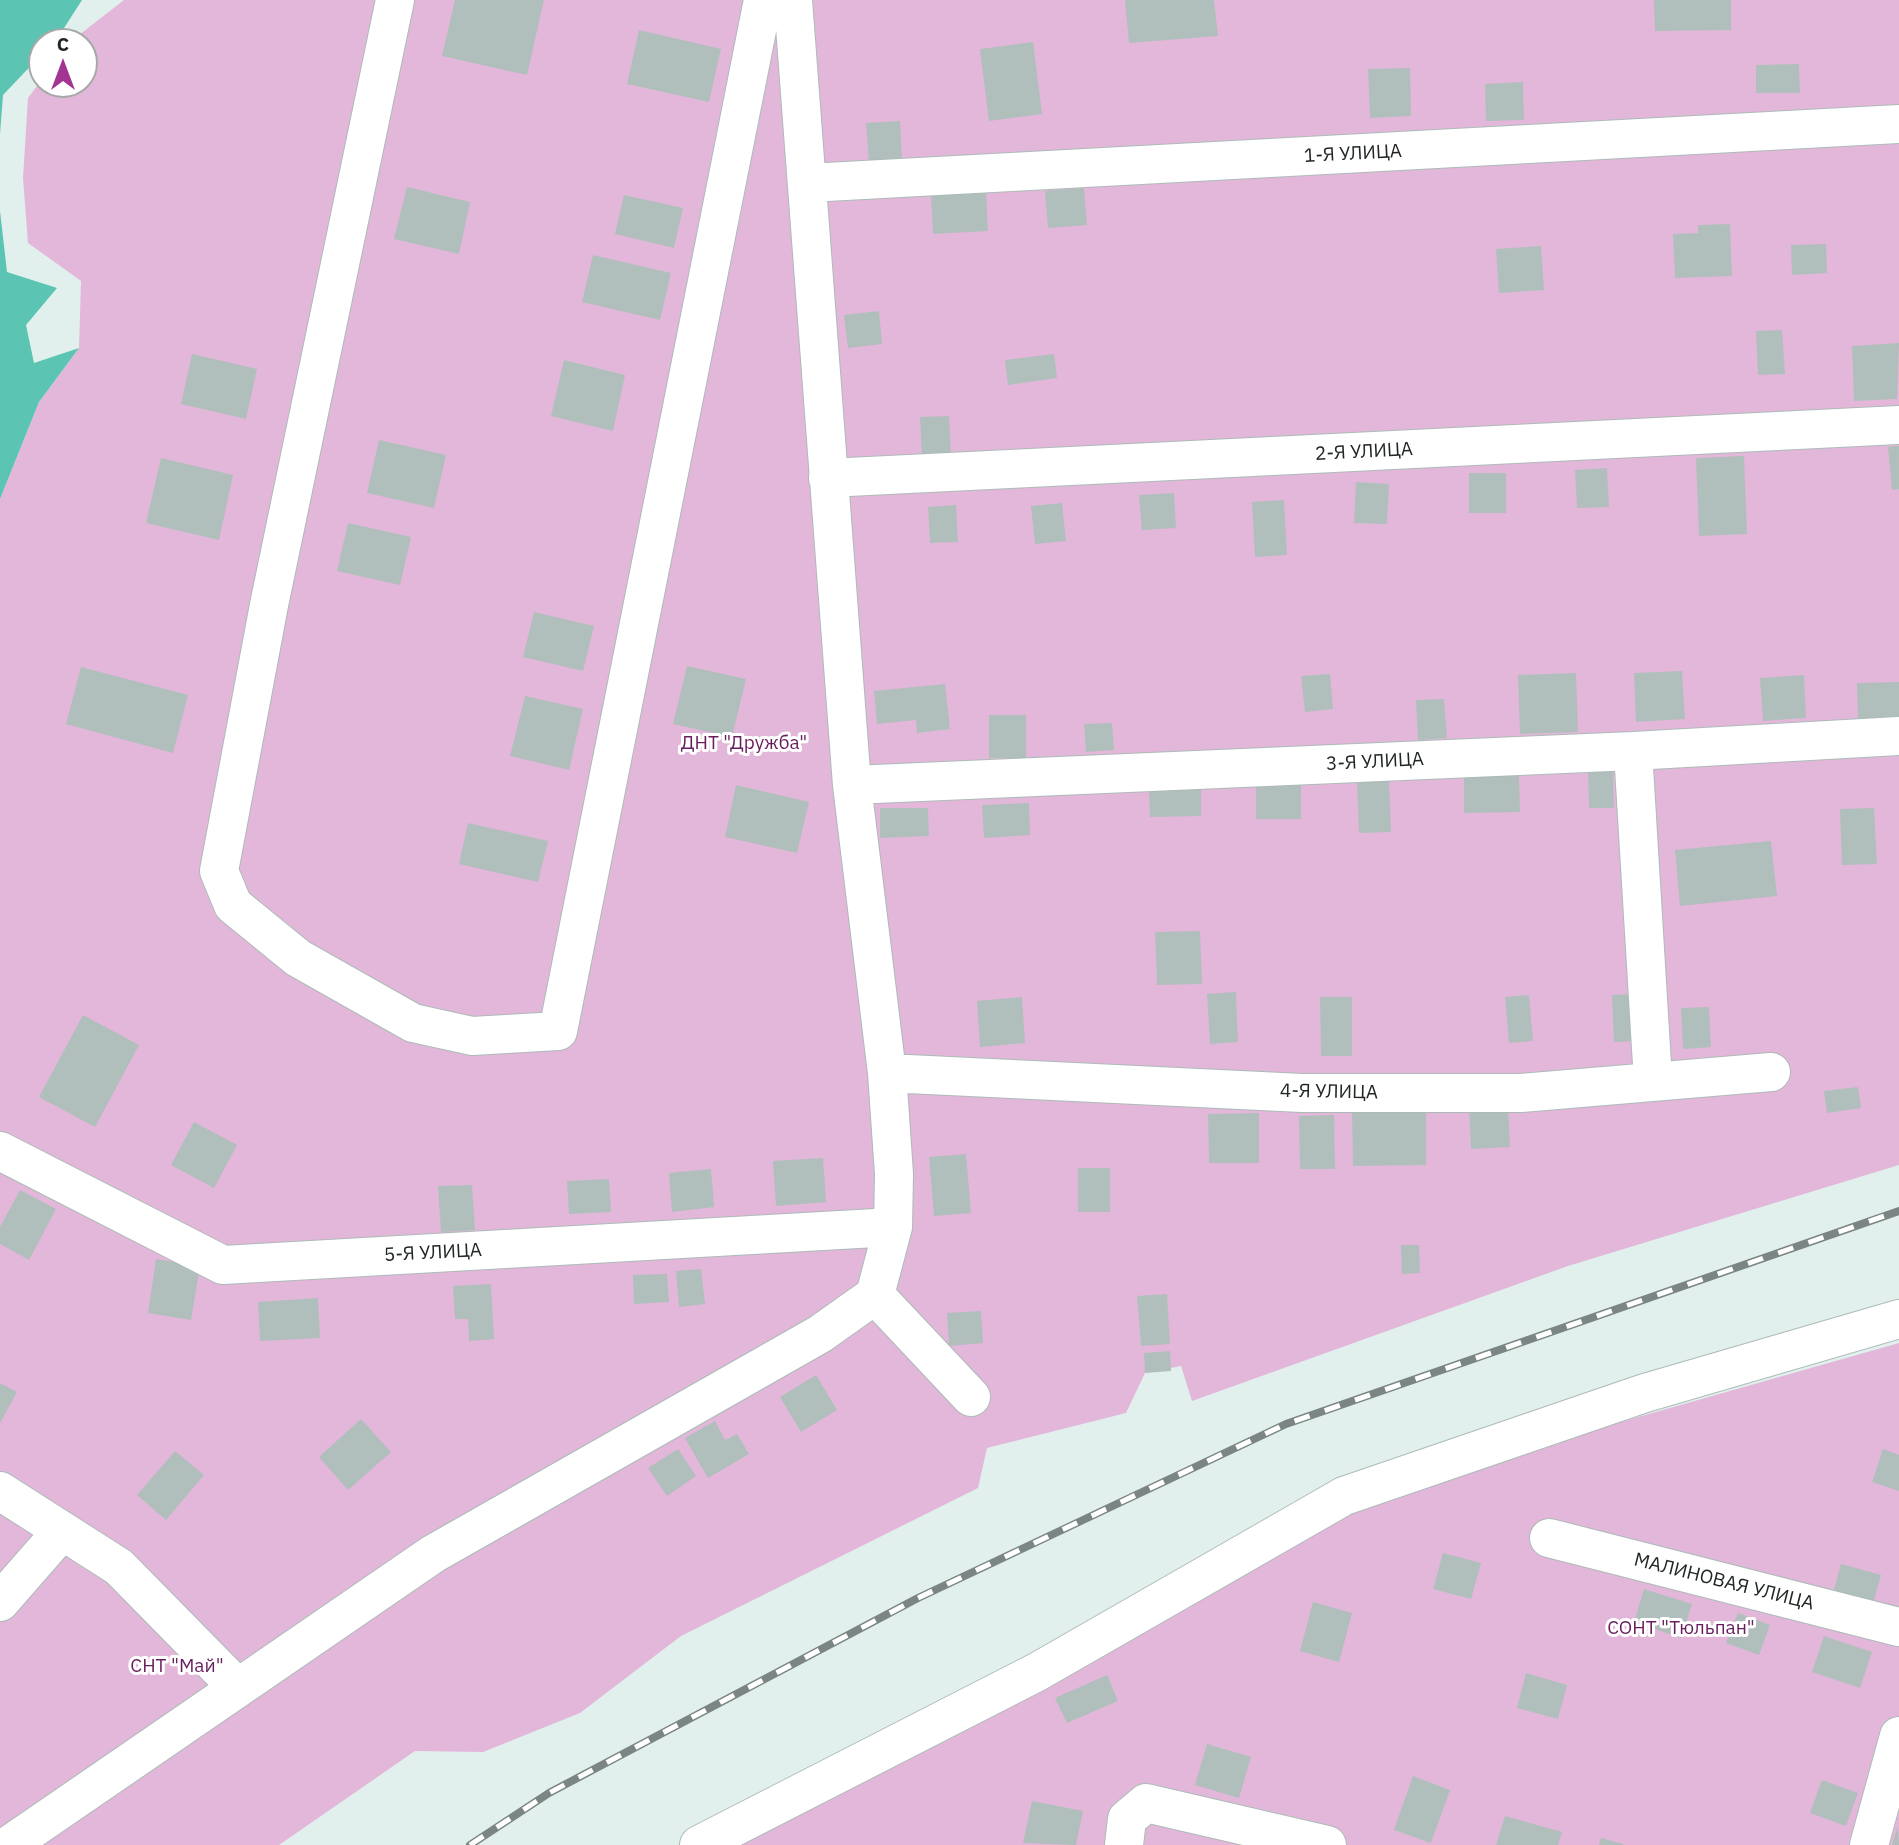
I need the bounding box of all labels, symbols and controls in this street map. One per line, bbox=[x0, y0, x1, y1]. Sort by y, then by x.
north arrow bbox=[28, 28, 98, 98]
text: С bbox=[57, 32, 69, 56]
street label: 1-Я УЛИЦА bbox=[1303, 140, 1403, 168]
street label: 2-Я УЛИЦА bbox=[1314, 438, 1414, 466]
park label: ДНТ "Дружба" bbox=[681, 733, 807, 755]
street label: 3-Я УЛИЦА bbox=[1325, 748, 1425, 776]
street label: 4-Я УЛИЦА bbox=[1280, 1080, 1378, 1104]
street label: 5-Я УЛИЦА bbox=[383, 1239, 483, 1267]
street label: МАЛИНОВАЯ УЛИЦА bbox=[1632, 1549, 1816, 1615]
park label: СОНТ "Тюльпан" bbox=[1607, 1618, 1755, 1640]
park label: СНТ "Май" bbox=[130, 1656, 224, 1678]

